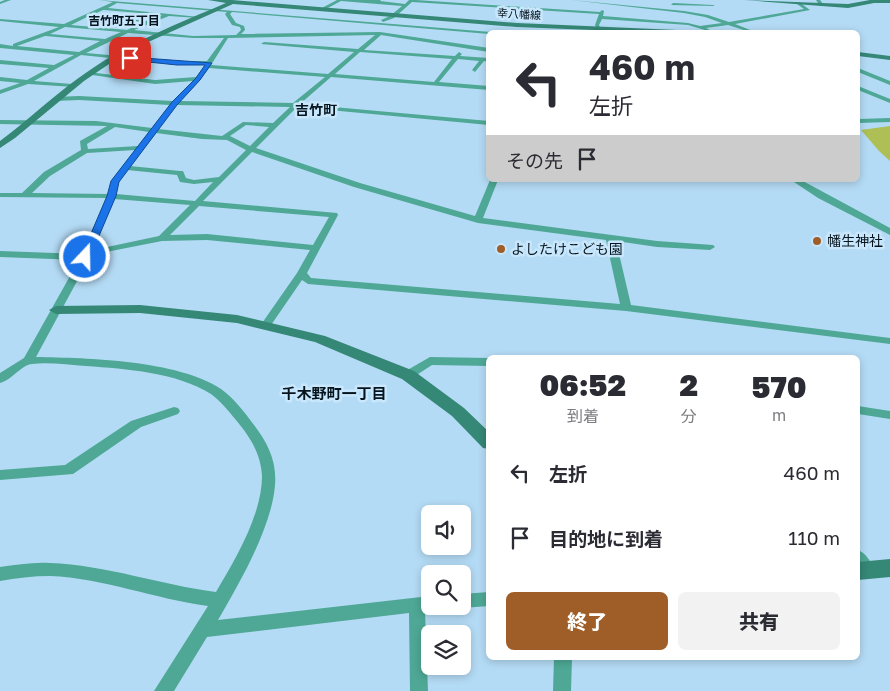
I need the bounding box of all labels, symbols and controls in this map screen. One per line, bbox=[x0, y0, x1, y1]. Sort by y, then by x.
street label: 幸八幡線 bbox=[497, 5, 541, 22]
district label: 吉竹町五丁目 bbox=[88, 13, 160, 28]
pin bbox=[109, 37, 151, 79]
icon: arrive bbox=[116, 44, 144, 72]
text: 460 m bbox=[589, 46, 695, 88]
icon: left bbox=[506, 50, 571, 115]
text: 左折 bbox=[589, 92, 633, 119]
district label: 吉竹町 bbox=[295, 101, 337, 118]
icon: arrive bbox=[573, 145, 601, 173]
text: その先 bbox=[506, 149, 563, 172]
position arrow bbox=[58, 230, 110, 282]
place label: 幡生神社 bbox=[827, 232, 883, 249]
marker: 幡生神社 bbox=[811, 235, 823, 247]
place label: よしたけこども園 bbox=[511, 240, 623, 257]
marker: よしたけこども園 bbox=[495, 243, 507, 255]
text: 06:52 bbox=[539, 367, 626, 403]
text: 2 bbox=[679, 367, 698, 403]
text: 570 bbox=[751, 369, 807, 405]
district label: 千木野町一丁目 bbox=[281, 384, 387, 402]
text: m bbox=[772, 405, 786, 425]
text: 到着 bbox=[567, 406, 599, 426]
text: 分 bbox=[681, 406, 697, 426]
icon: left bbox=[506, 459, 534, 487]
text: 460 m bbox=[784, 461, 840, 484]
text: 左折 bbox=[549, 462, 587, 485]
map controls bbox=[421, 505, 471, 675]
button: sound bbox=[421, 505, 471, 555]
icon: arrive bbox=[506, 524, 534, 552]
text: 110 m bbox=[788, 526, 840, 549]
text: 目的地に到着 bbox=[549, 527, 663, 550]
button: search bbox=[421, 565, 471, 615]
button: 終了 bbox=[506, 592, 668, 650]
button: 共有 bbox=[678, 592, 840, 650]
button: layers bbox=[421, 625, 471, 675]

